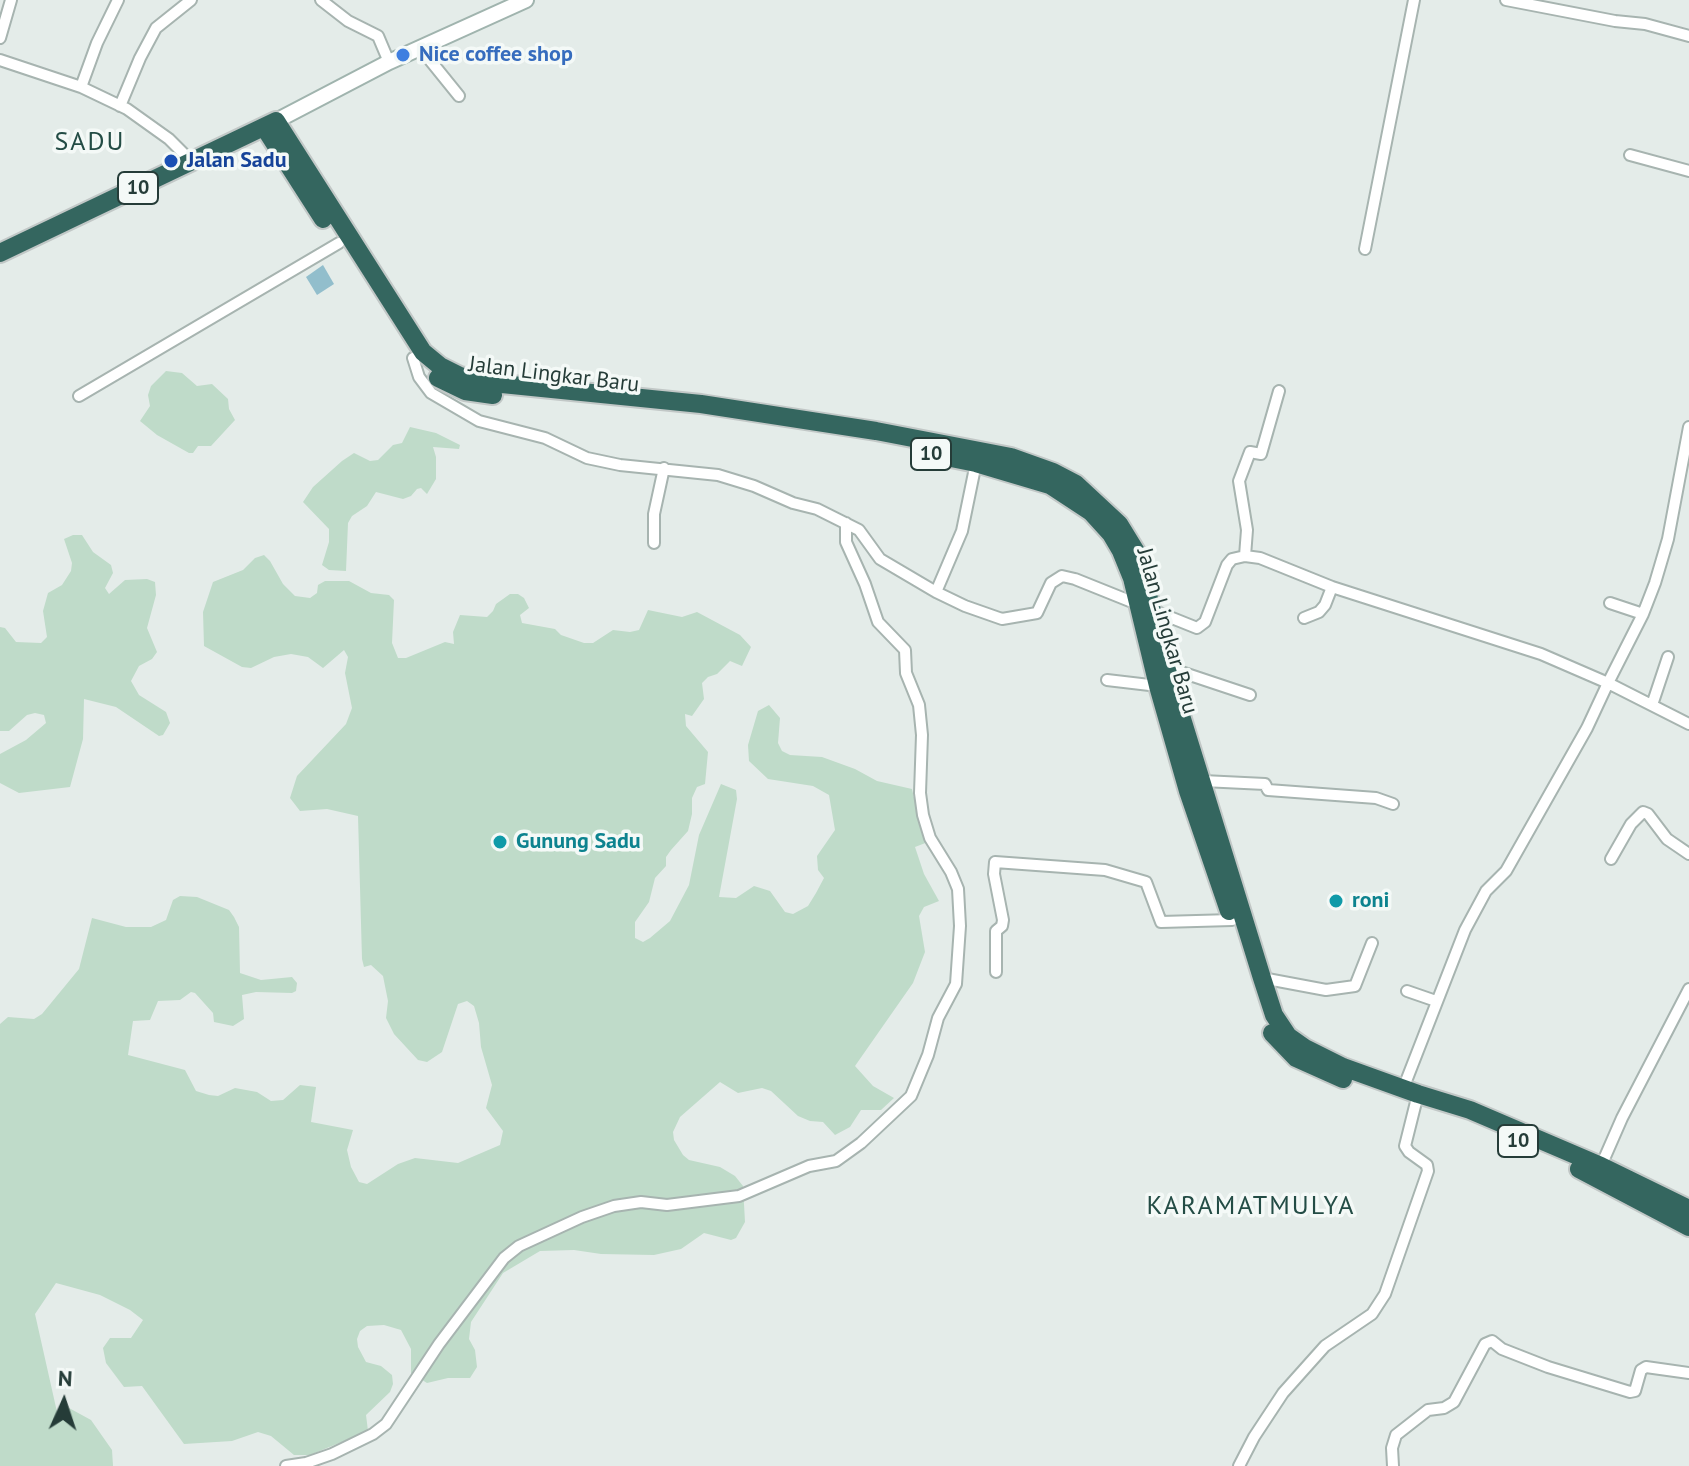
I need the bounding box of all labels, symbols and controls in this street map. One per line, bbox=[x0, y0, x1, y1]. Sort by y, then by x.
place label: Nice coffee shop bbox=[419, 42, 573, 68]
marker: Nice coffee shop bbox=[394, 46, 412, 64]
district label: SADU bbox=[55, 127, 125, 159]
place label: Jalan Sadu bbox=[187, 148, 286, 174]
marker: Jalan Sadu bbox=[162, 152, 180, 170]
road number: 10 bbox=[118, 172, 158, 204]
street label: Jalan Lingkar Baru bbox=[467, 351, 641, 399]
road number: 10 bbox=[911, 438, 951, 470]
street label: Jalan Lingkar Baru bbox=[1131, 545, 1203, 717]
place label: Gunung Sadu bbox=[516, 829, 641, 855]
marker: Gunung Sadu bbox=[491, 833, 509, 851]
place label: roni bbox=[1352, 888, 1389, 914]
marker: roni bbox=[1327, 892, 1345, 910]
road number: 10 bbox=[1498, 1125, 1538, 1157]
district label: KARAMATMULYA bbox=[1147, 1191, 1355, 1223]
north arrow bbox=[24, 1362, 104, 1442]
text: N bbox=[57, 1364, 73, 1392]

